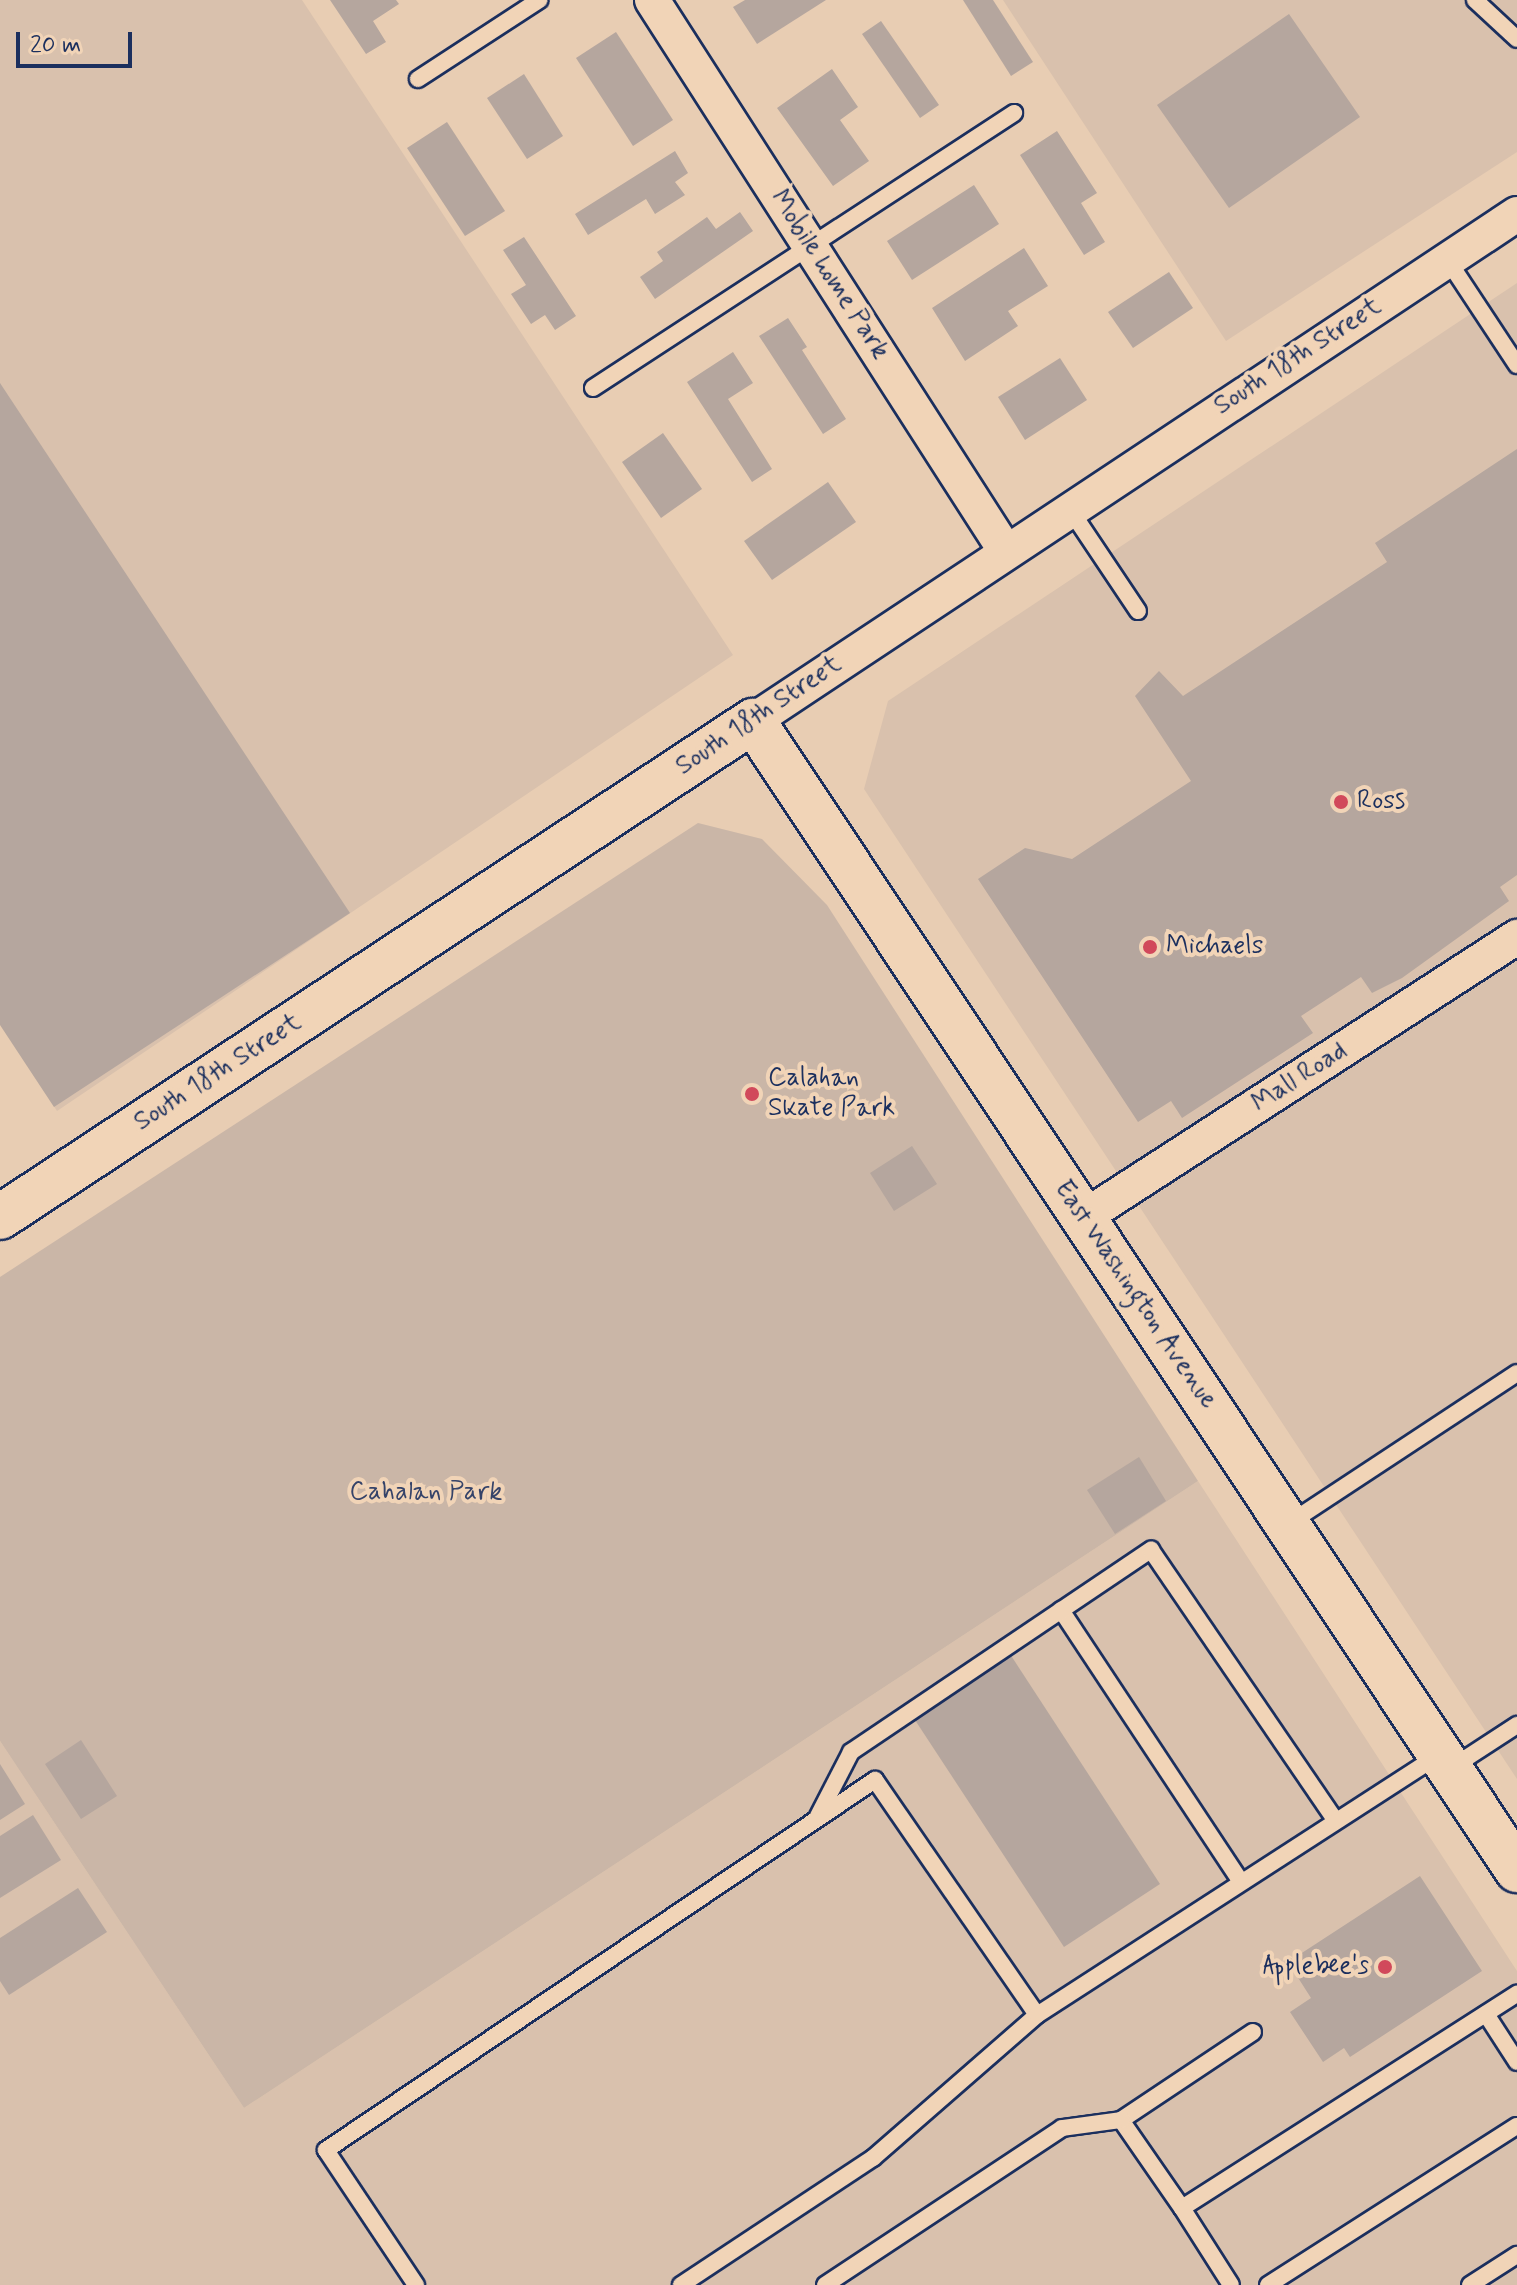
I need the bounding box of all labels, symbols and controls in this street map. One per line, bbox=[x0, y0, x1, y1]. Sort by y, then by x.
scale bar bbox=[20, 16, 136, 66]
text: 20 m bbox=[30, 30, 81, 61]
street label: Mobile home Park bbox=[763, 185, 895, 365]
street label: South 18th Street bbox=[1209, 291, 1387, 423]
street label: South 18th Street bbox=[670, 649, 848, 783]
place label: Ross bbox=[1357, 786, 1405, 818]
marker: Ross bbox=[1332, 793, 1350, 811]
place label: Michaels bbox=[1166, 931, 1263, 963]
marker: Michaels bbox=[1141, 938, 1159, 956]
street label: South 18th Street bbox=[129, 1007, 307, 1139]
street label: Mall Road bbox=[1247, 1036, 1353, 1120]
place label: Calahan Skate Park bbox=[768, 1063, 892, 1124]
marker: Calahan Skate Park bbox=[743, 1085, 761, 1103]
street label: East Washington Avenue bbox=[1048, 1176, 1222, 1414]
park label: Cahalan Park bbox=[351, 1477, 501, 1509]
place label: Applebee's bbox=[1263, 1951, 1369, 1983]
marker: Applebee's bbox=[1376, 1958, 1394, 1976]

